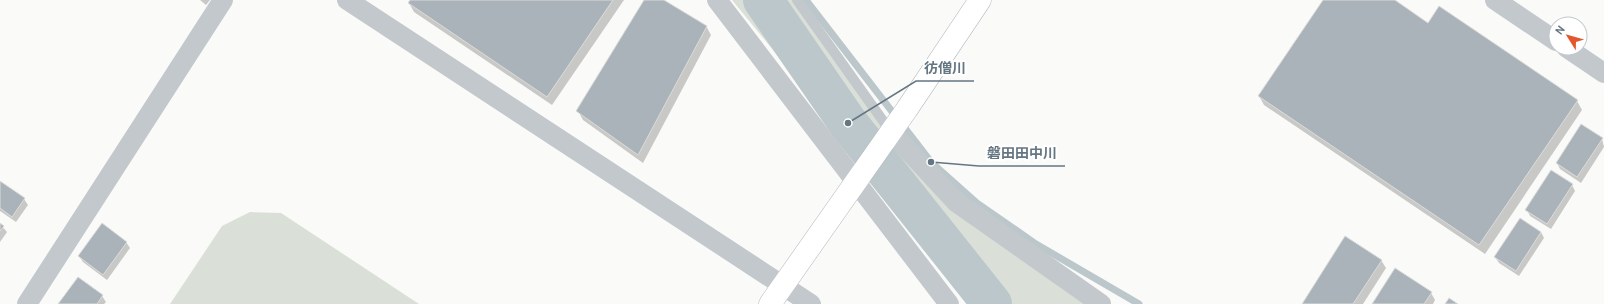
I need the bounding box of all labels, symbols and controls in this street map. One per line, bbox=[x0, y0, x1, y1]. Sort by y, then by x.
north arrow bbox=[1548, 16, 1588, 56]
text: N bbox=[1552, 23, 1568, 37]
callout: 彷僧川 bbox=[916, 55, 974, 81]
text: 彷僧川 bbox=[924, 59, 966, 77]
callout: 磐田田中川 bbox=[979, 140, 1065, 166]
text: 磐田田中川 bbox=[987, 144, 1057, 162]

